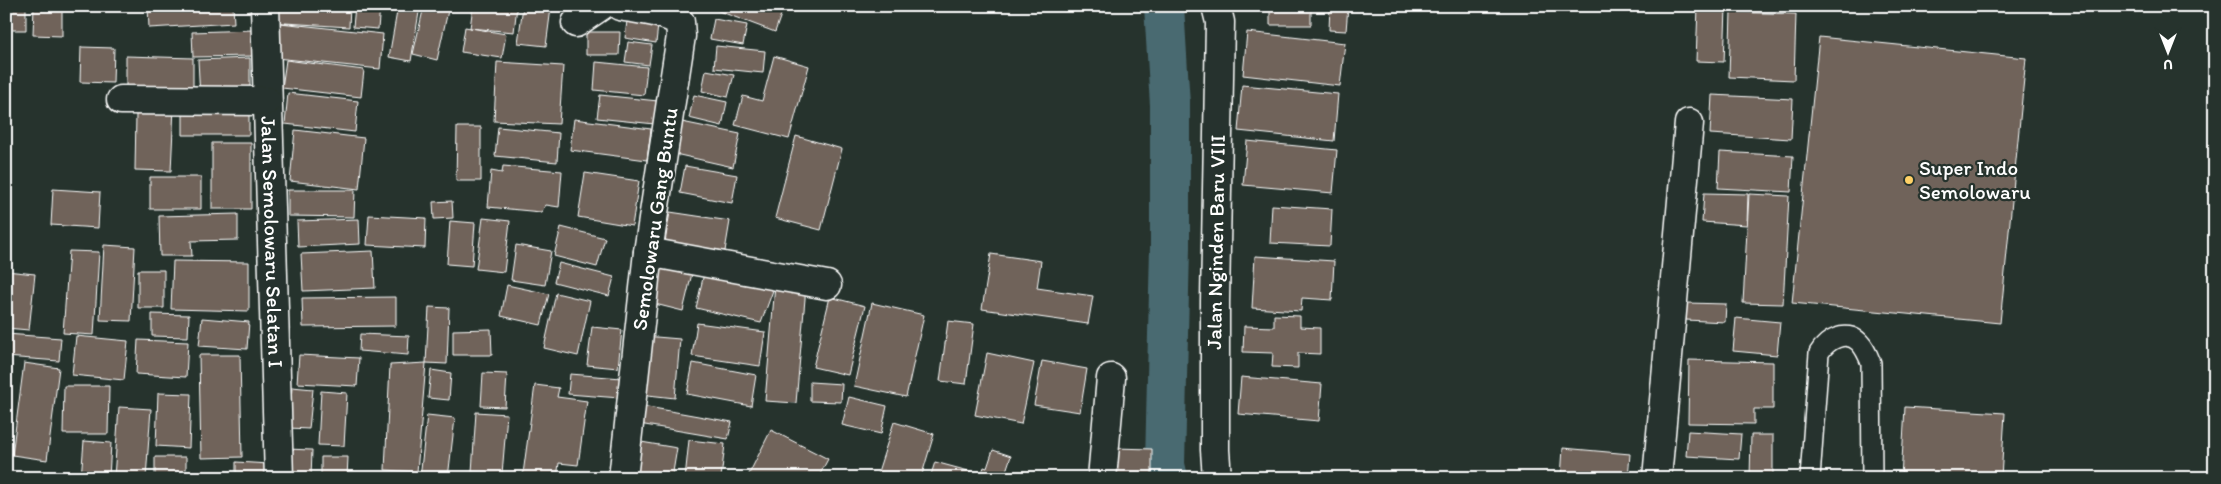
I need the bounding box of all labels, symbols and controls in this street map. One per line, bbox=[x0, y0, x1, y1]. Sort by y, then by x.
north arrow bbox=[2144, 28, 2194, 78]
text: U bbox=[2163, 56, 2173, 73]
street label: Semolowaru Gang Buntu bbox=[626, 106, 683, 332]
street label: Jalan Semolowaru Selatan I bbox=[256, 116, 289, 368]
street label: Jalan Nginden Baru VIII bbox=[1201, 134, 1230, 350]
place label: Super Indo Semolowaru bbox=[1919, 155, 2031, 204]
marker: Super Indo Semolowaru bbox=[1903, 174, 1915, 186]

